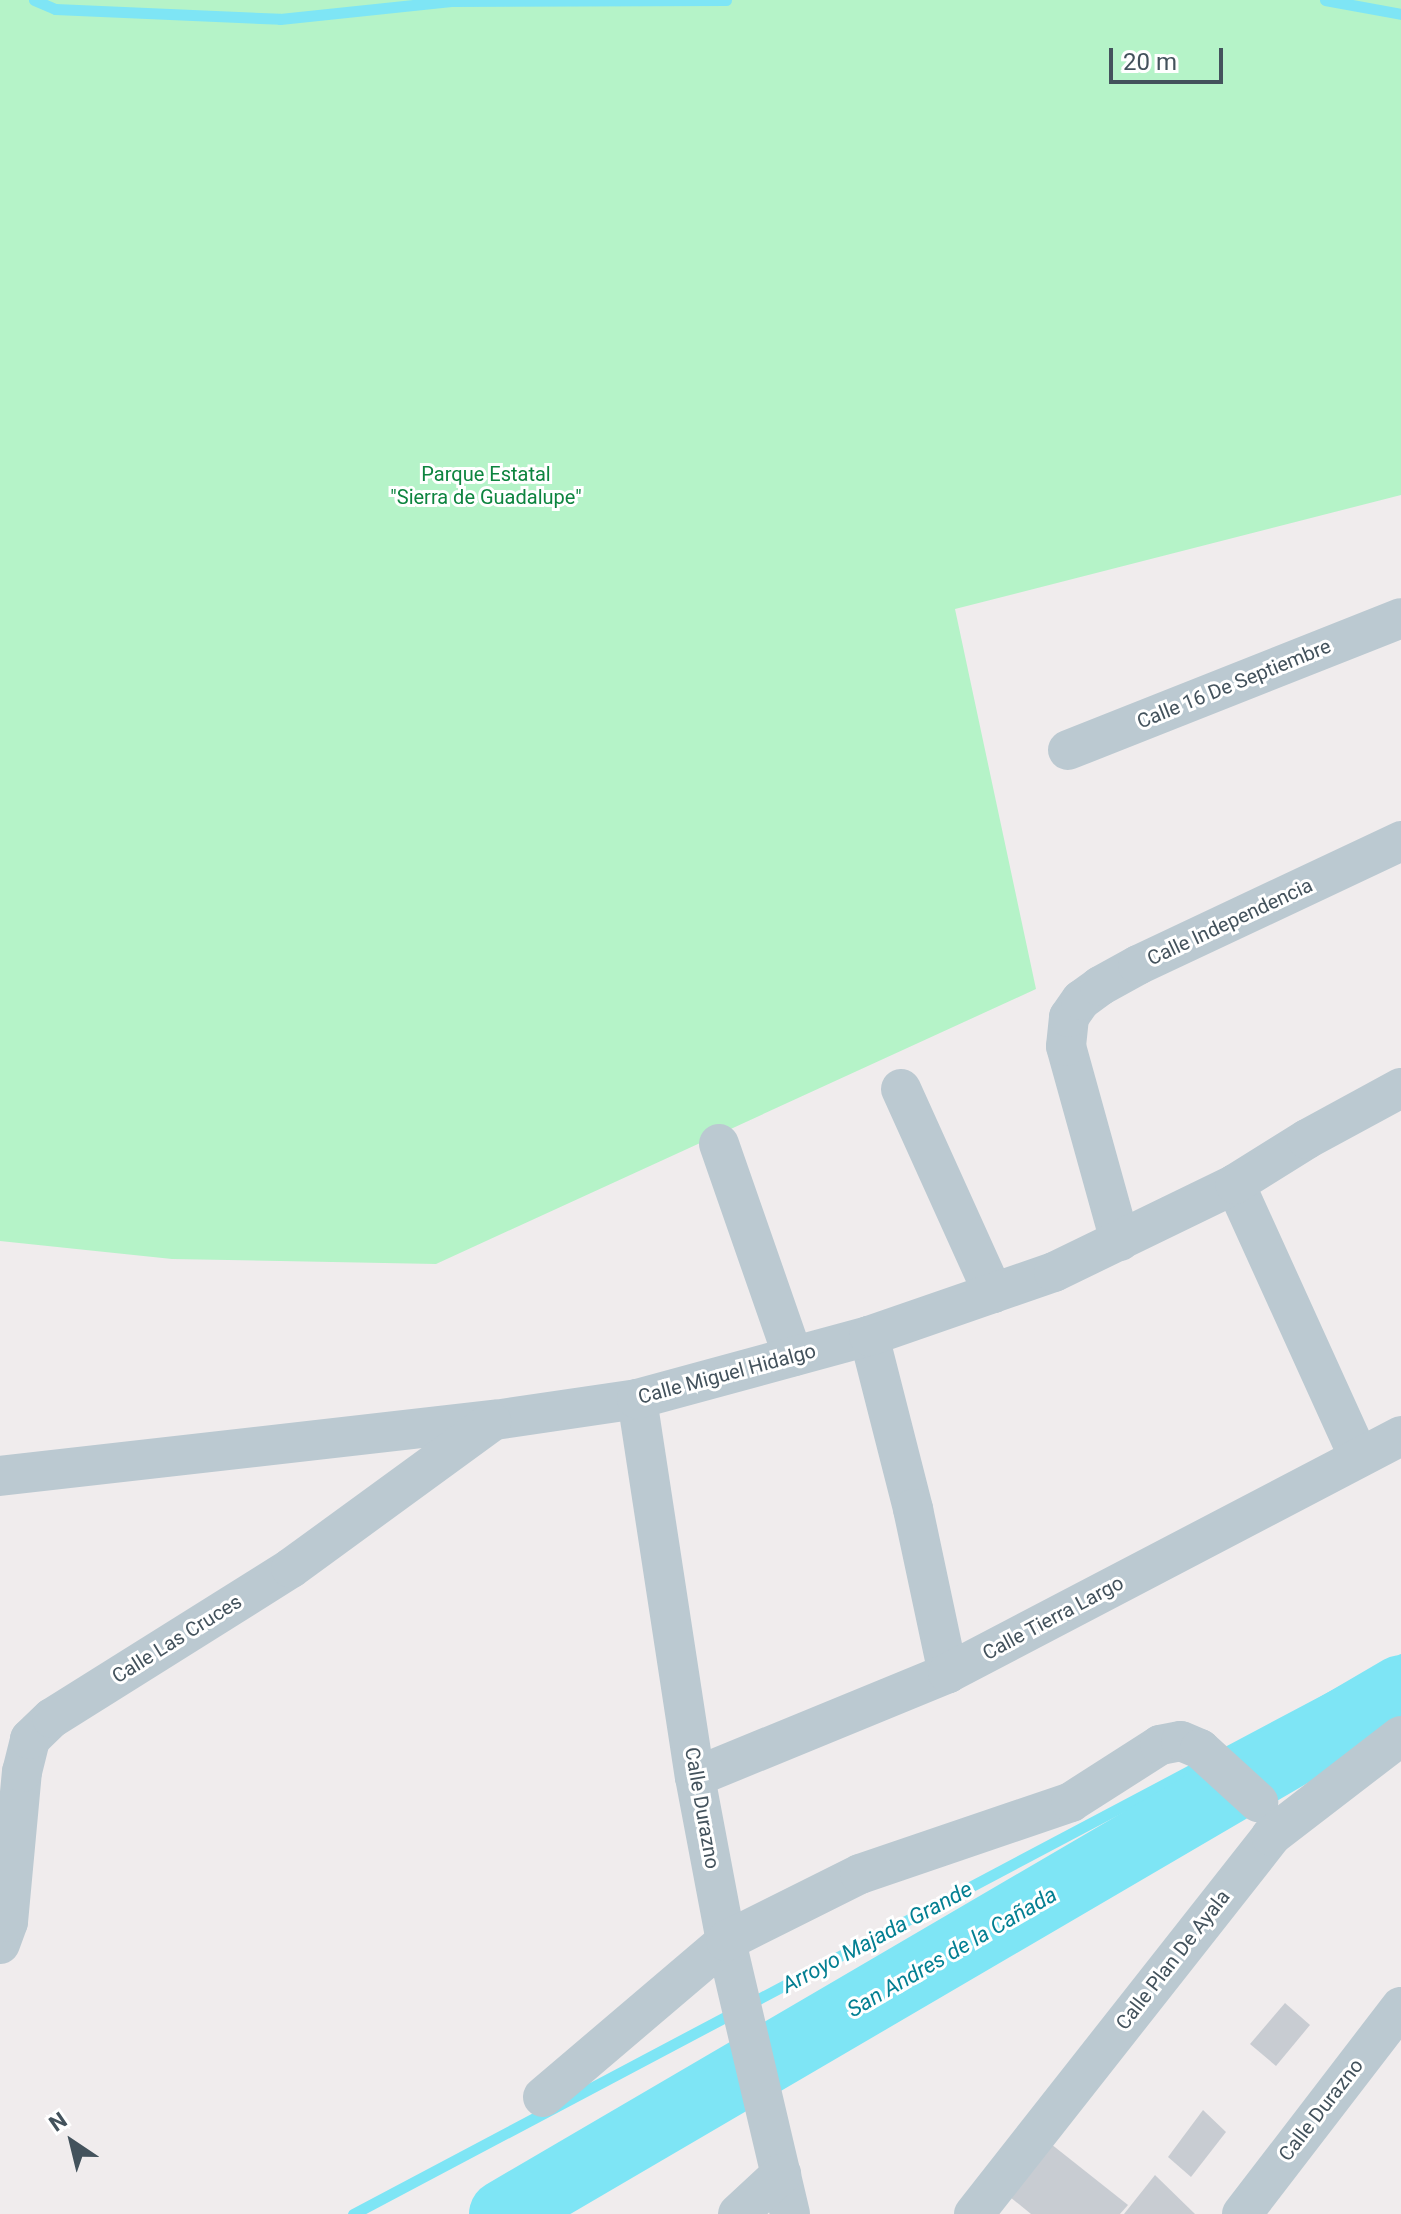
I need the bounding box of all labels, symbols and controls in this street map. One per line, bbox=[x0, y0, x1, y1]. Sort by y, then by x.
scale bar bbox=[1113, 32, 1227, 82]
text: 20 m bbox=[1123, 48, 1177, 76]
park label: Parque Estatal "Sierra de Guadalupe" bbox=[390, 462, 582, 509]
street label: Calle 16 De Septiembre bbox=[1134, 634, 1334, 734]
street label: Calle Independencia bbox=[1144, 873, 1316, 971]
street label: Calle Miguel Hidalgo bbox=[636, 1339, 818, 1409]
street label: Calle Tierra Largo bbox=[978, 1571, 1128, 1665]
street label: Calle Las Cruces bbox=[108, 1590, 246, 1688]
street label: Calle Durazno bbox=[680, 1745, 724, 1871]
water label: Arroyo Majada Grande bbox=[777, 1876, 977, 1998]
water label: San Andres de la Cañada bbox=[843, 1881, 1061, 2023]
street label: Calle Plan De Ayala bbox=[1111, 1885, 1235, 2035]
street label: Calle Durazno bbox=[1274, 2054, 1368, 2166]
north arrow bbox=[32, 2102, 112, 2182]
text: N bbox=[44, 2107, 71, 2137]

